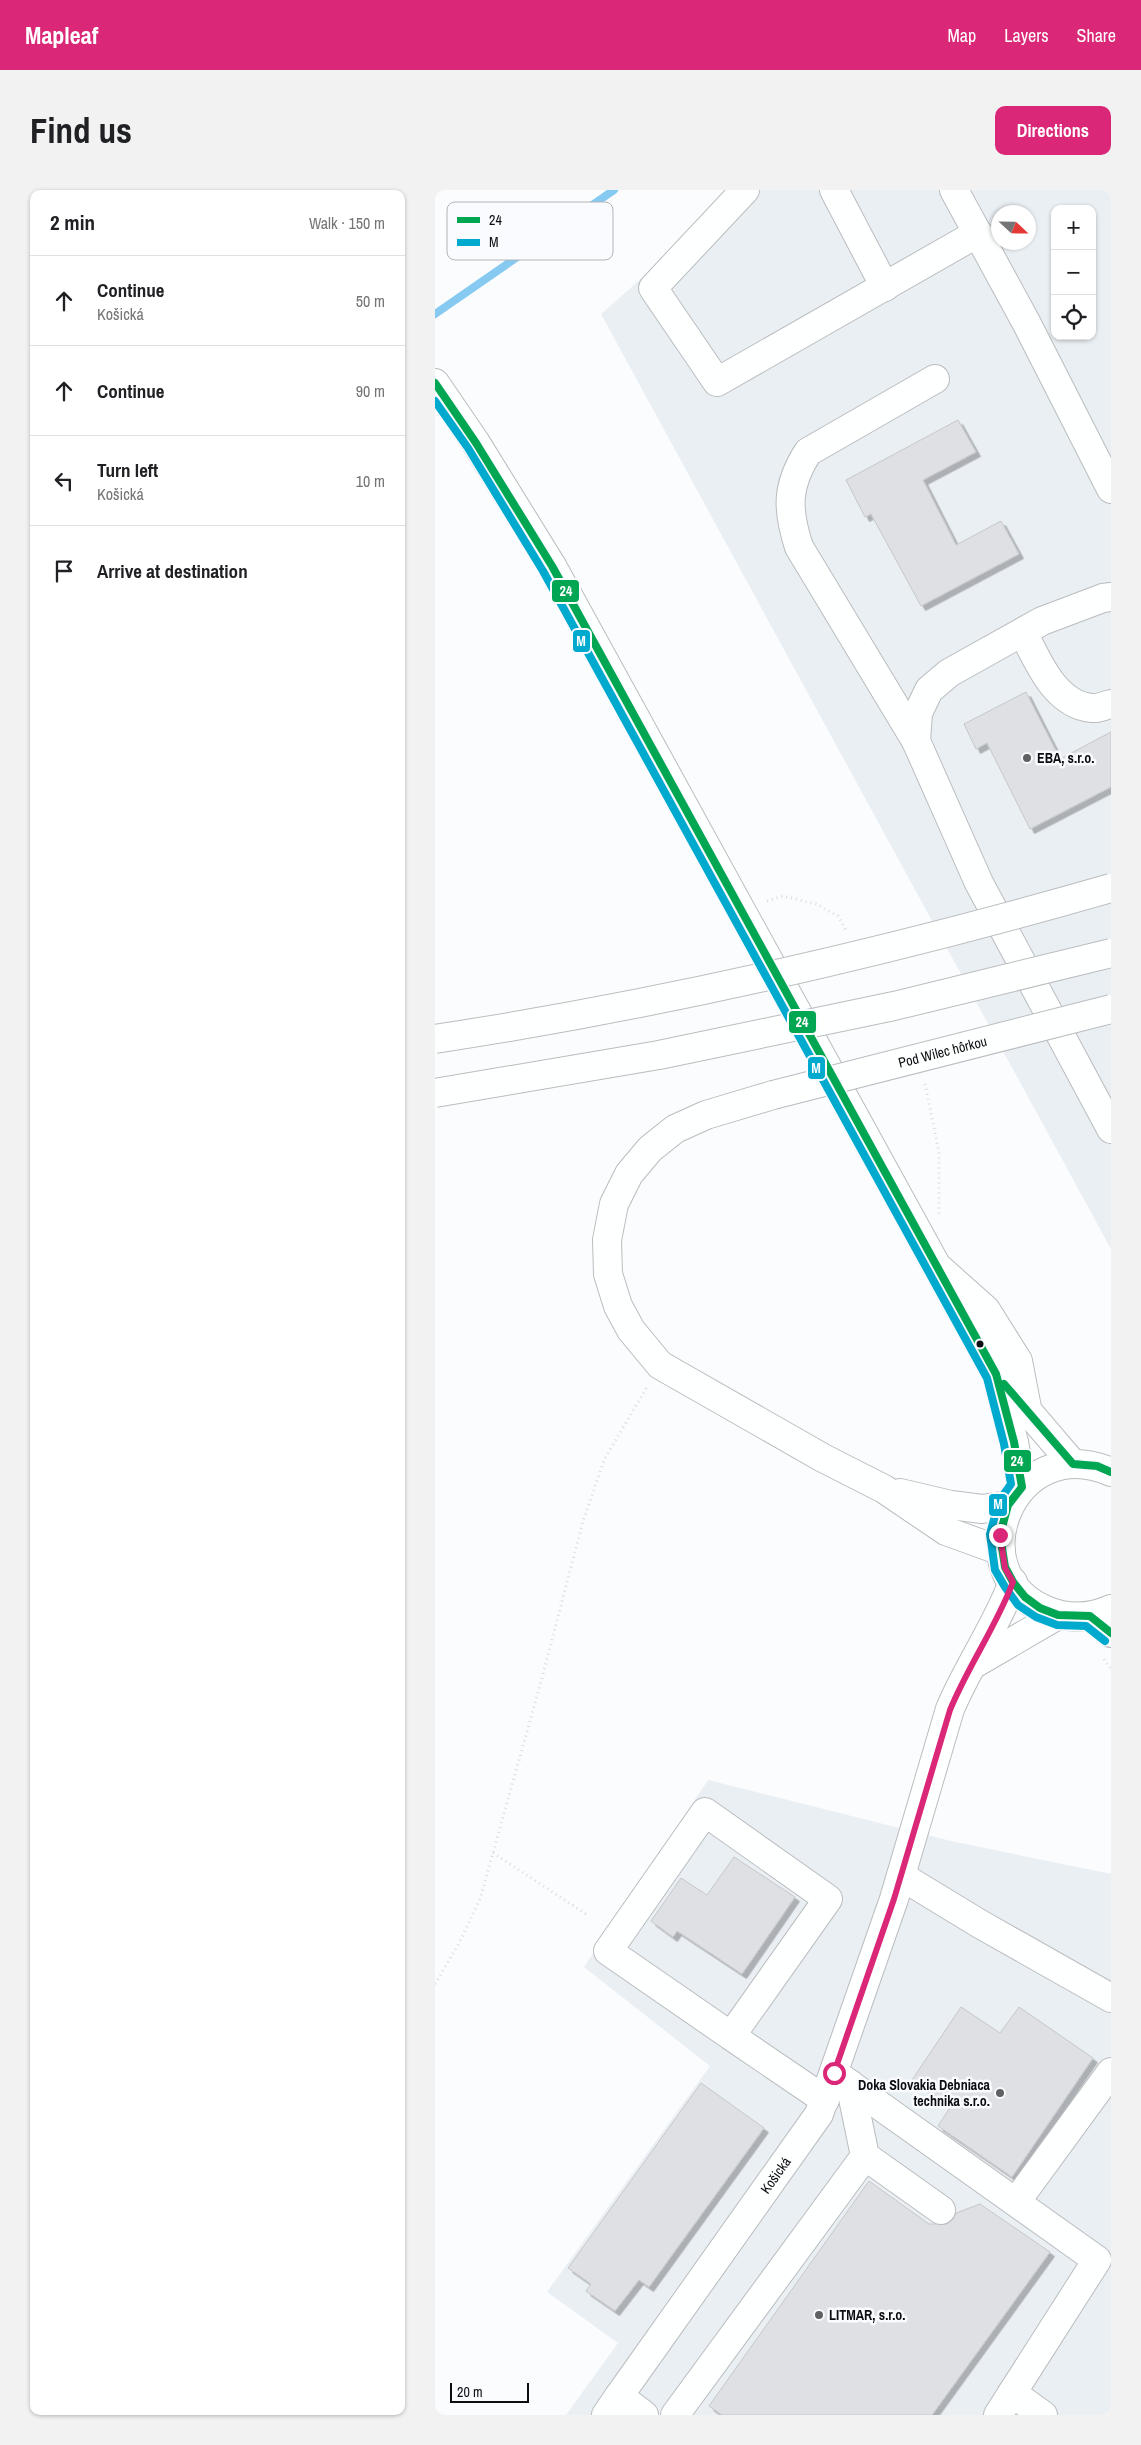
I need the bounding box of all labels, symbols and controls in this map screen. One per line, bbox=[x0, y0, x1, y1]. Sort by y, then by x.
text: Mapleaf bbox=[25, 19, 98, 51]
text: Map bbox=[948, 23, 976, 48]
text: Layers bbox=[1004, 23, 1049, 48]
text: Share bbox=[1077, 23, 1116, 48]
button: Directions bbox=[995, 106, 1111, 155]
text: Find us bbox=[30, 107, 132, 154]
legend bbox=[447, 202, 613, 260]
north arrow bbox=[991, 205, 1036, 250]
map controls bbox=[1051, 205, 1096, 340]
button: + bbox=[1051, 205, 1096, 250]
text: 2 min bbox=[50, 208, 95, 237]
text: 24 bbox=[489, 211, 502, 229]
text: Walk · 150 m bbox=[309, 212, 385, 234]
text: M bbox=[489, 233, 499, 251]
button: − bbox=[1051, 250, 1096, 295]
text: Continue bbox=[97, 277, 165, 303]
icon: ahead bbox=[50, 287, 78, 315]
text: 50 m bbox=[356, 290, 385, 312]
button: locate bbox=[1051, 295, 1096, 340]
text: Košická bbox=[97, 303, 144, 325]
icon: ahead bbox=[50, 377, 78, 405]
text: Continue bbox=[97, 378, 165, 404]
text: 90 m bbox=[356, 380, 385, 402]
text: Turn left bbox=[97, 457, 158, 483]
icon: left bbox=[50, 467, 78, 495]
text: 10 m bbox=[356, 470, 385, 492]
text: Košická bbox=[97, 483, 144, 505]
icon: arrive bbox=[50, 557, 78, 585]
text: Arrive at destination bbox=[97, 558, 248, 584]
line badge: 24 bbox=[551, 579, 580, 603]
text: 24 bbox=[560, 582, 573, 600]
line badge: M bbox=[572, 629, 591, 653]
text: M bbox=[576, 632, 586, 650]
place label: EBA, s.r.o. bbox=[1037, 749, 1094, 767]
marker: EBA, s.r.o. bbox=[1021, 752, 1033, 764]
line badge: 24 bbox=[788, 1010, 817, 1034]
text: 24 bbox=[796, 1013, 809, 1031]
street label: Pod Wilec hôrkou bbox=[896, 1032, 989, 1072]
line badge: M bbox=[807, 1056, 826, 1080]
text: M bbox=[811, 1059, 821, 1077]
unlabelled marker bbox=[975, 1339, 985, 1349]
line badge: 24 bbox=[1003, 1449, 1032, 1473]
text: 24 bbox=[1011, 1452, 1024, 1470]
line badge: M bbox=[988, 1493, 1008, 1517]
text: M bbox=[993, 1495, 1003, 1513]
route end bbox=[989, 1524, 1012, 1547]
route start bbox=[823, 2062, 846, 2085]
place label: Doka Slovakia Debniaca technika s.r.o. bbox=[858, 2076, 991, 2110]
marker: Doka Slovakia Debniaca technika s.r.o. bbox=[994, 2087, 1006, 2099]
street label: Košická bbox=[756, 2153, 795, 2197]
place label: LITMAR, s.r.o. bbox=[829, 2306, 906, 2324]
marker: LITMAR, s.r.o. bbox=[813, 2309, 825, 2321]
scale bar bbox=[450, 2380, 529, 2403]
text: 20 m bbox=[457, 2383, 483, 2401]

